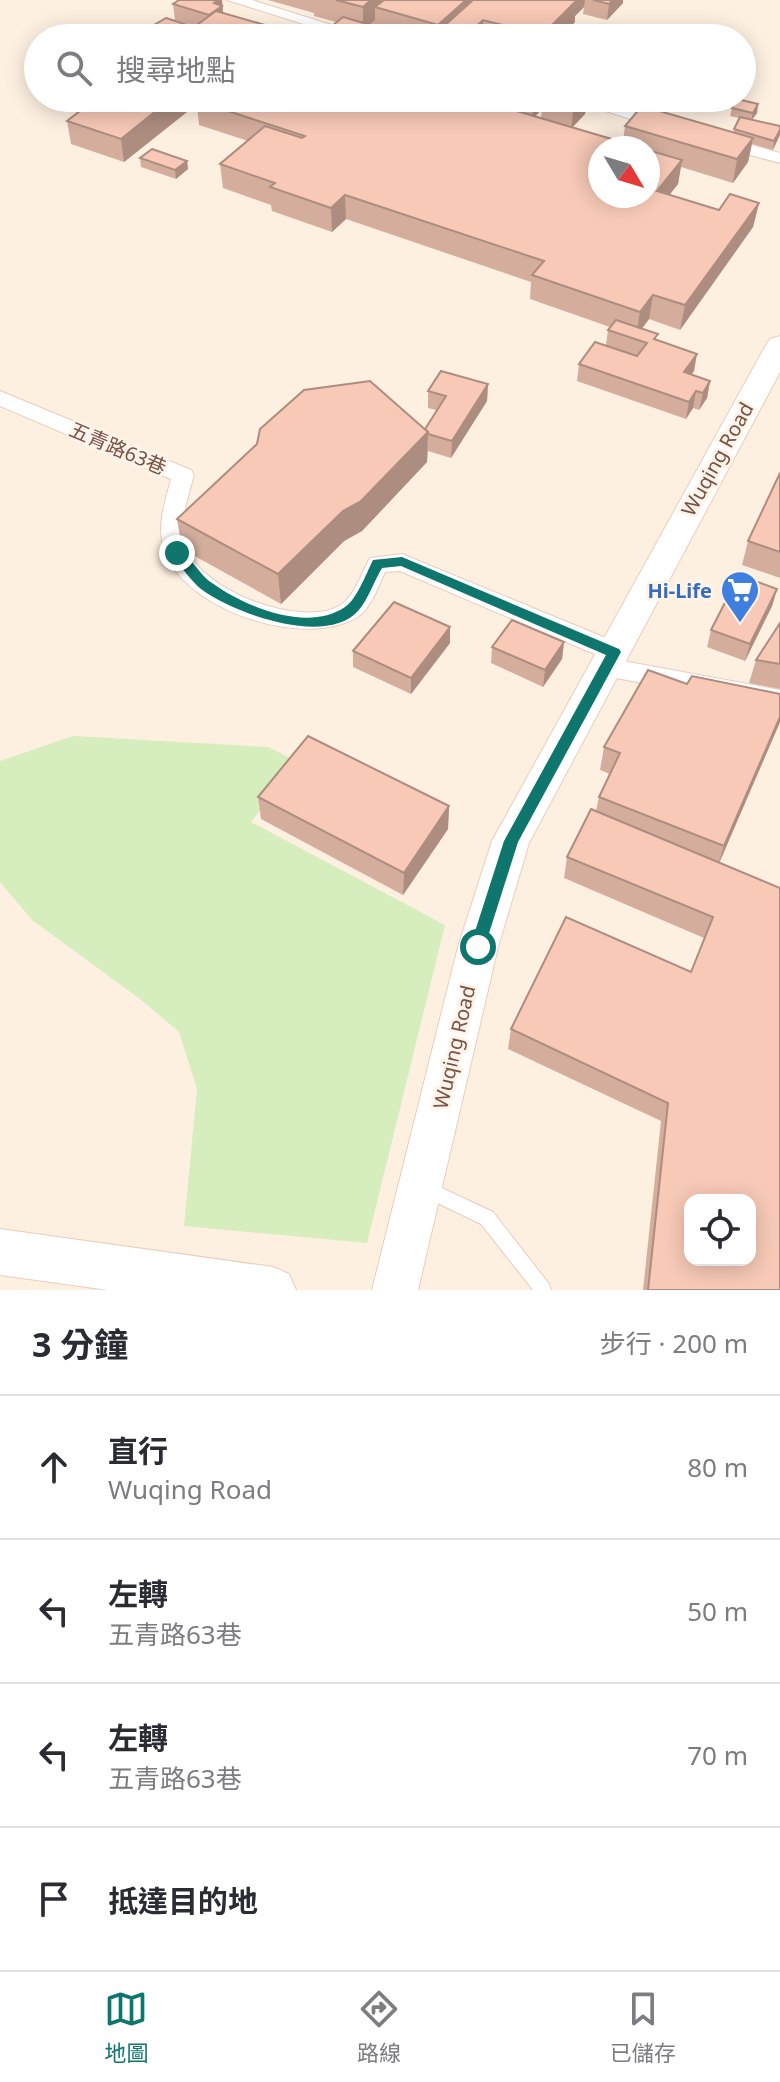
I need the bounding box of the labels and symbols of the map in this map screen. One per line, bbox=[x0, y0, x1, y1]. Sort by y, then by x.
north arrow bbox=[588, 136, 660, 208]
street label: Wuqing Road bbox=[675, 397, 759, 521]
street label: 五青路63巷 bbox=[65, 415, 171, 481]
route end bbox=[159, 535, 195, 571]
supermarket icon: Hi-Life bbox=[719, 569, 761, 624]
place label: Hi-Life bbox=[647, 577, 712, 604]
route start bbox=[460, 929, 496, 965]
street label: Wuqing Road bbox=[427, 983, 481, 1111]

